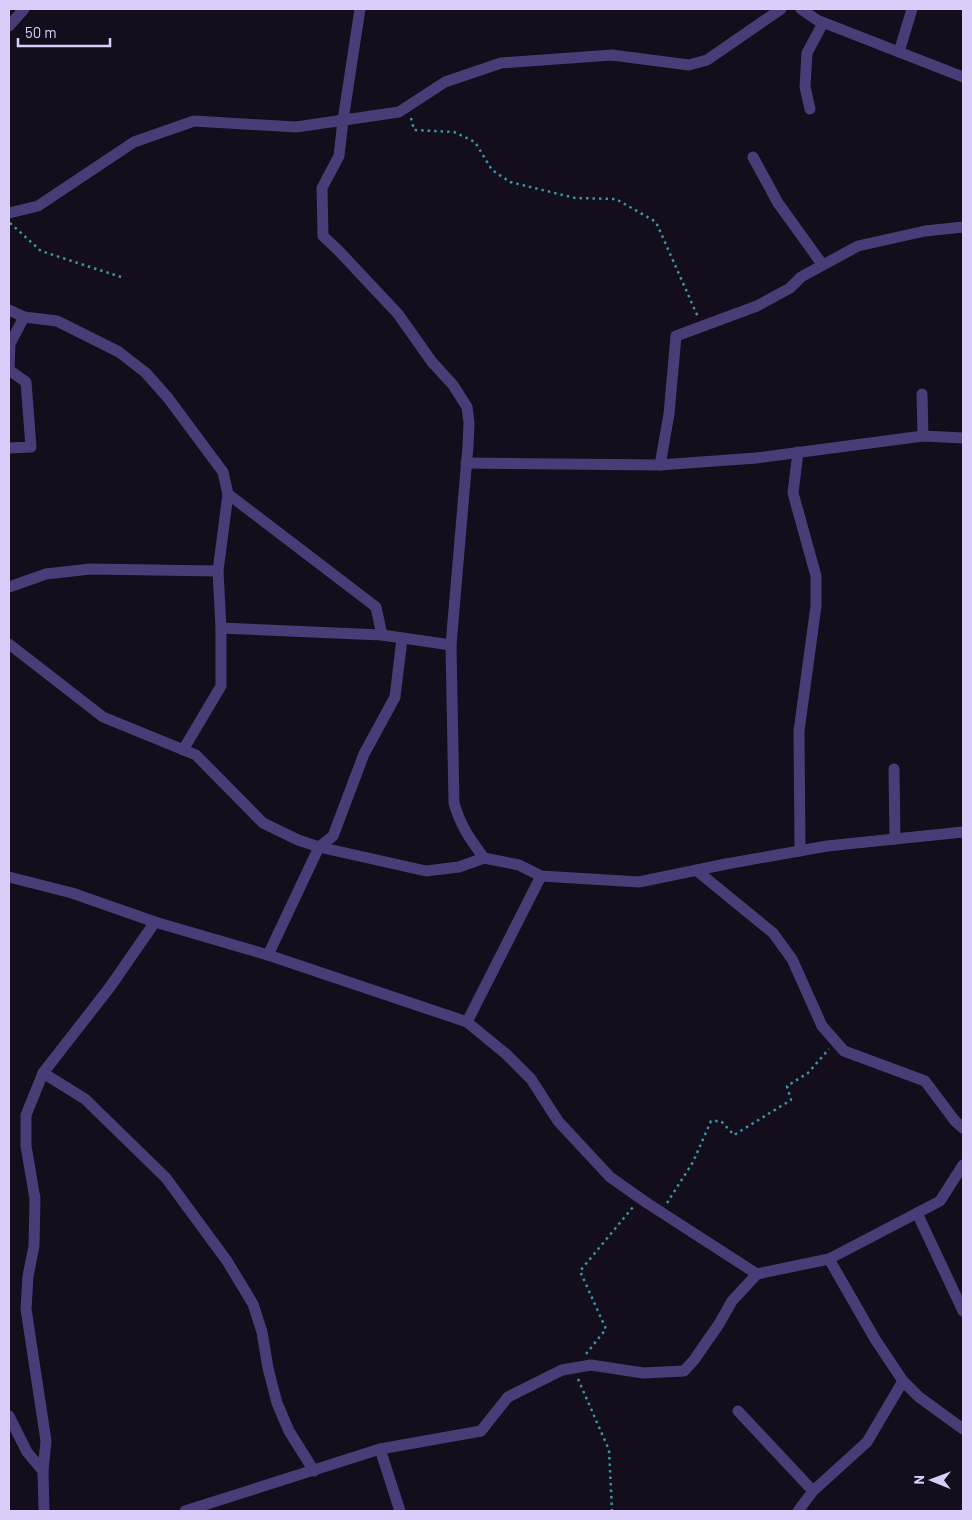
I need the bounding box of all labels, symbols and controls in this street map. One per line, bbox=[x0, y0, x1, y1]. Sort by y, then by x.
scale bar bbox=[18, 15, 110, 47]
text: 50 m bbox=[25, 23, 57, 41]
north arrow bbox=[907, 1455, 957, 1505]
text: N bbox=[910, 1475, 927, 1485]

